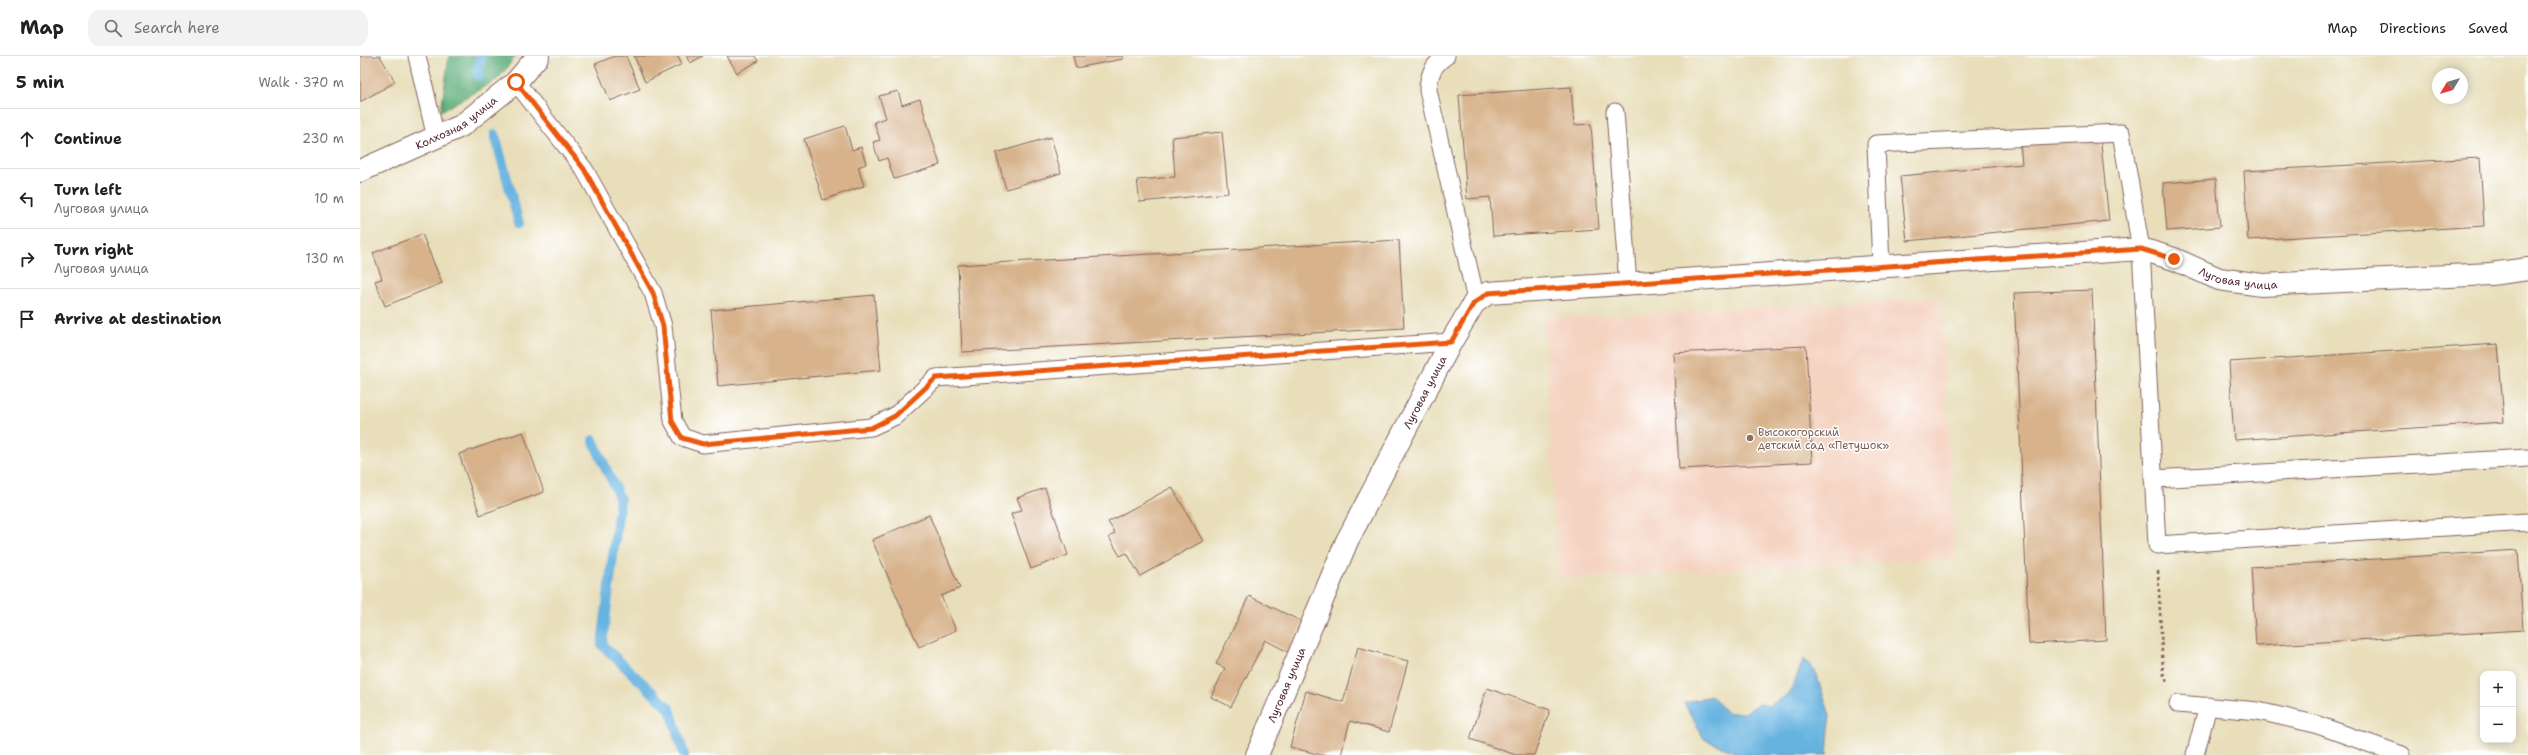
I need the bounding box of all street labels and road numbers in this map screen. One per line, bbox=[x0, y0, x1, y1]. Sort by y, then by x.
street label: Колхозная улица bbox=[413, 93, 500, 153]
street label: Луговая улица bbox=[2196, 263, 2278, 293]
street label: Луговая улица bbox=[1400, 353, 1450, 431]
street label: Луговая улица bbox=[1264, 645, 1309, 725]

